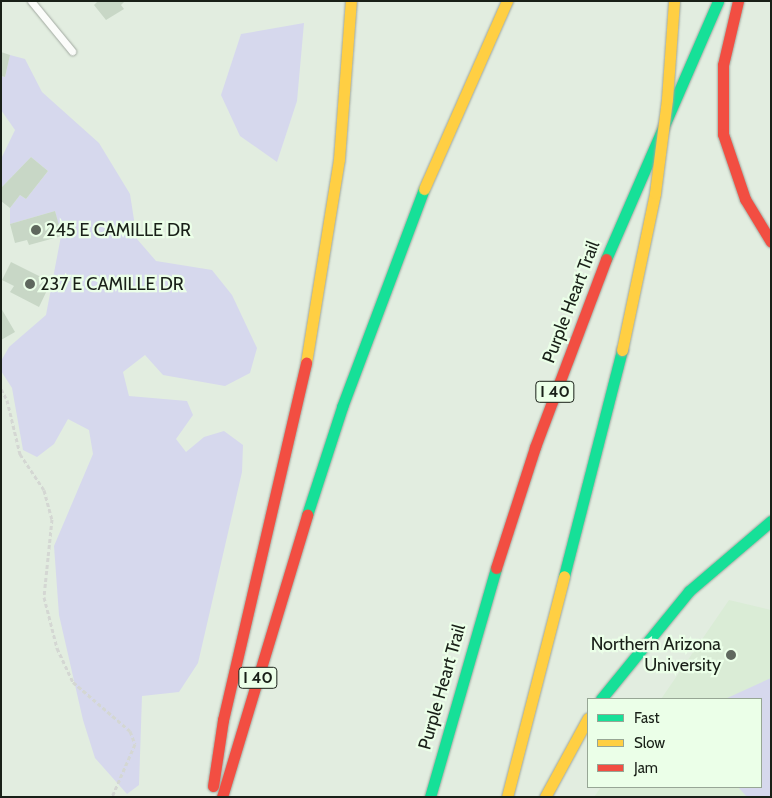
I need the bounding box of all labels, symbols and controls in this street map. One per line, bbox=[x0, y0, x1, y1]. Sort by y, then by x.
place label: 245 E CAMILLE DR bbox=[46, 219, 191, 241]
marker: 245 E CAMILLE DR bbox=[30, 224, 42, 236]
street label: Purple Heart Trail bbox=[538, 238, 604, 366]
place label: 237 E CAMILLE DR bbox=[40, 273, 184, 295]
marker: 237 E CAMILLE DR bbox=[24, 278, 36, 290]
road number: I 40 bbox=[535, 378, 575, 406]
street label: Purple Heart Trail bbox=[414, 622, 470, 752]
place label: Northern Arizona University bbox=[591, 634, 721, 676]
marker: Northern Arizona University bbox=[725, 649, 737, 661]
road number: I 40 bbox=[238, 664, 278, 691]
legend bbox=[587, 698, 762, 788]
text: Fast bbox=[634, 709, 659, 727]
text: Slow bbox=[634, 734, 665, 752]
text: Jam bbox=[634, 759, 658, 777]

